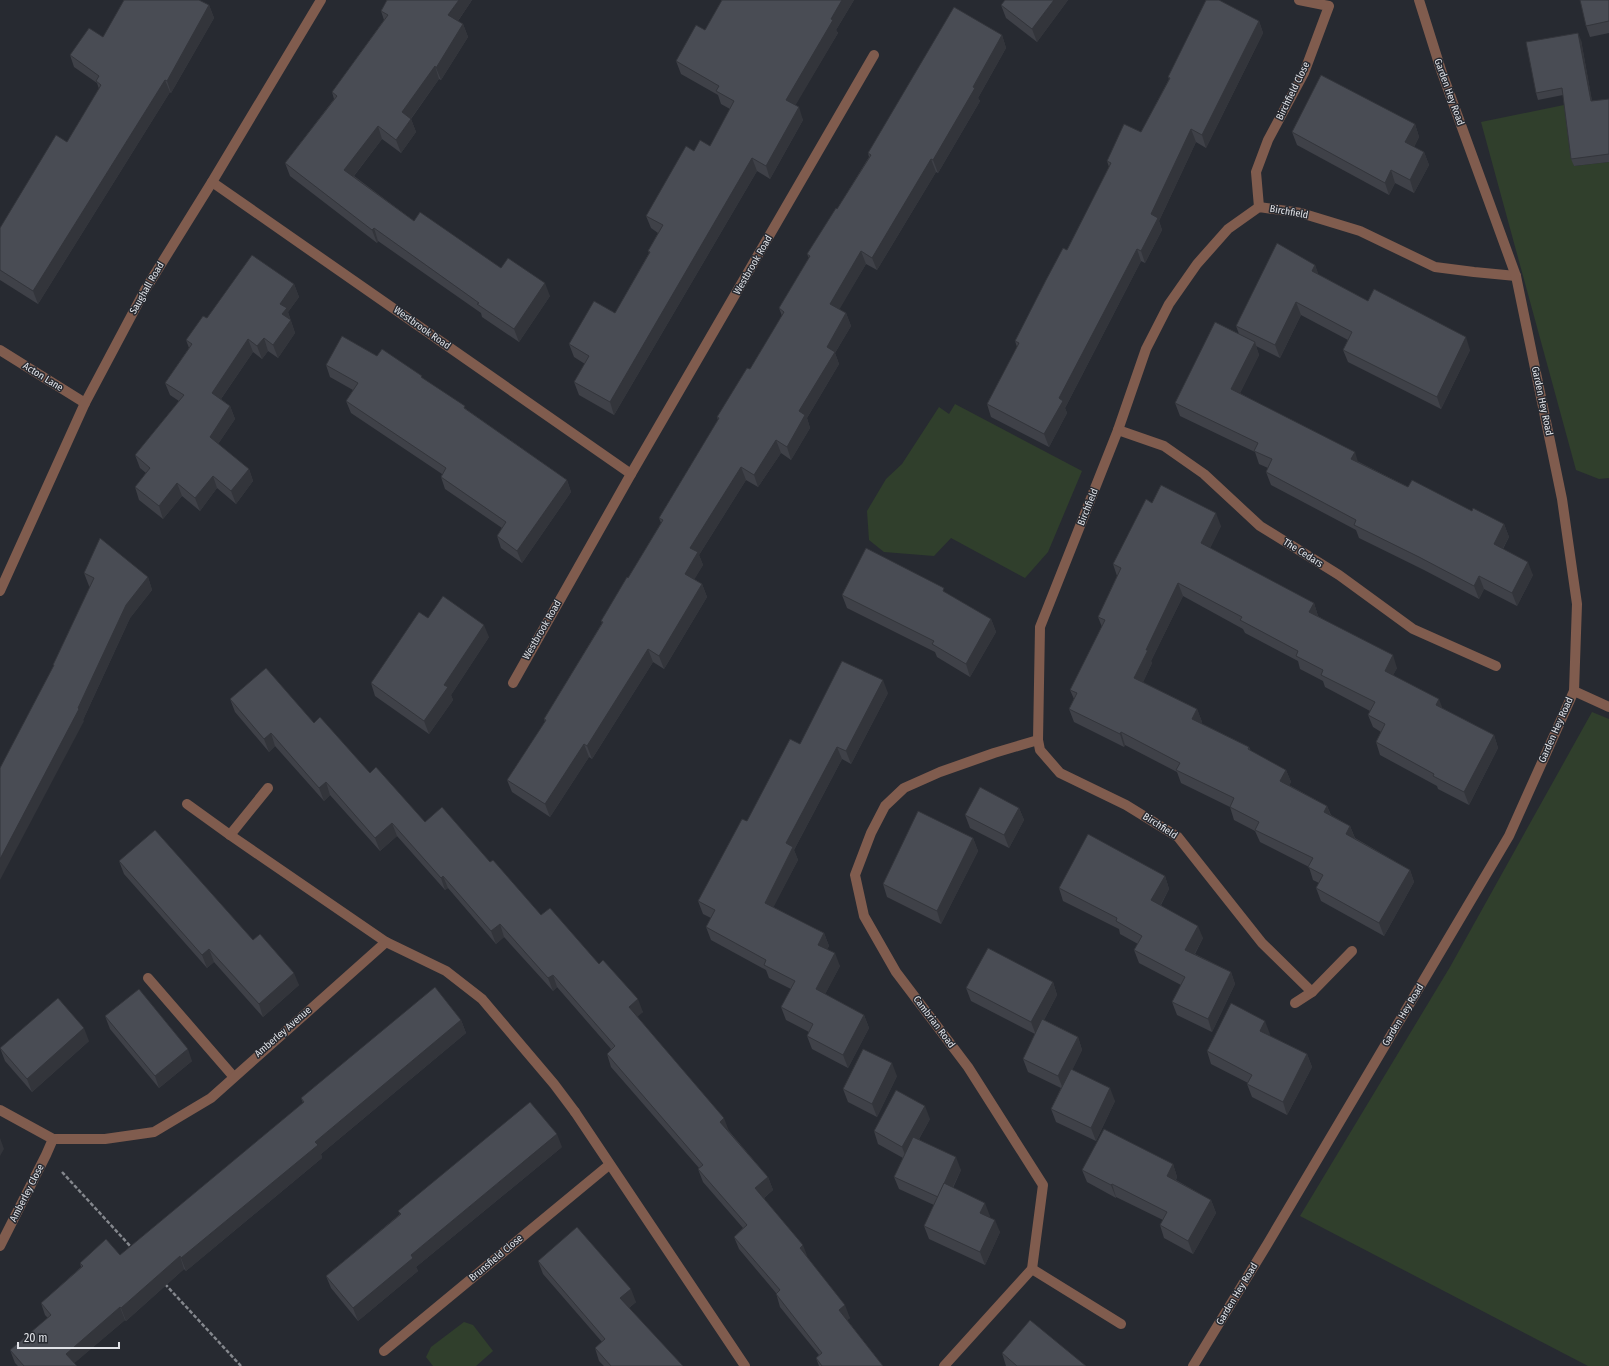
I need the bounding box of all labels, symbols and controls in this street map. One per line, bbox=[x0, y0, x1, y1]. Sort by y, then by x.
street label: Garden Hey Road bbox=[1431, 57, 1467, 127]
street label: Birchfield Close bbox=[1274, 60, 1312, 122]
street label: Birchfield bbox=[1269, 203, 1309, 221]
street label: Westbrook Road bbox=[731, 233, 775, 297]
street label: Saughall Road bbox=[127, 260, 167, 316]
street label: Westbrook Road bbox=[391, 304, 453, 352]
street label: Acton Lane bbox=[21, 360, 65, 394]
street label: Garden Hey Road bbox=[1529, 365, 1555, 437]
street label: Birchfield bbox=[1075, 487, 1101, 527]
street label: The Cedars bbox=[1281, 536, 1325, 570]
street label: Westbrook Road bbox=[520, 598, 564, 662]
street label: Garden Hey Road bbox=[1536, 695, 1576, 765]
street label: Birchfield bbox=[1140, 810, 1180, 842]
street label: Garden Hey Road bbox=[1380, 982, 1426, 1048]
street label: Cambrian Road bbox=[911, 994, 957, 1050]
street label: Amberley Avenue bbox=[252, 1004, 314, 1060]
street label: Amberley Close bbox=[7, 1162, 47, 1224]
street label: Brunsfield Close bbox=[467, 1232, 525, 1284]
street label: Garden Hey Road bbox=[1214, 1261, 1260, 1327]
scale bar bbox=[18, 1324, 119, 1350]
text: 20 m bbox=[24, 1331, 48, 1345]

